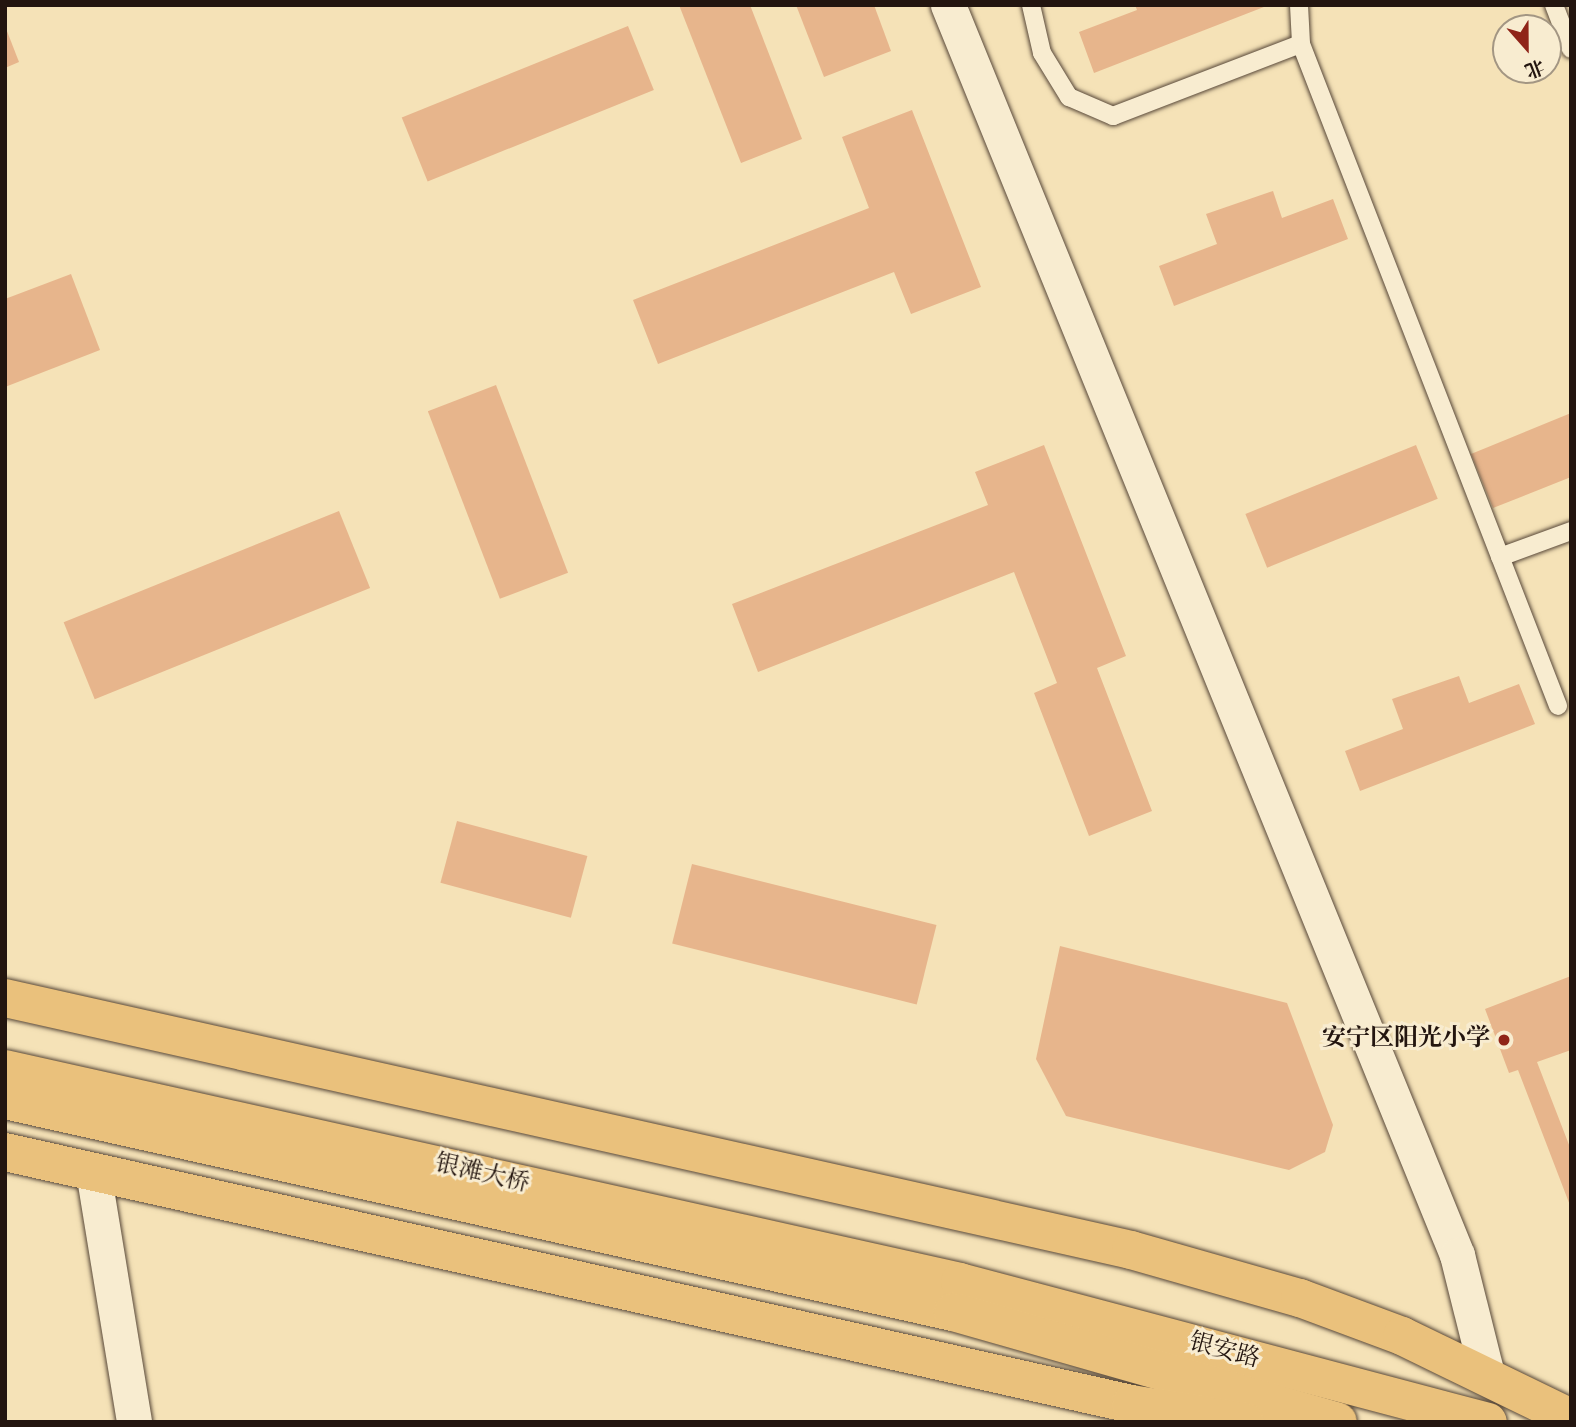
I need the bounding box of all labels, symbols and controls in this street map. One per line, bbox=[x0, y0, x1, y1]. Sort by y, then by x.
north arrow bbox=[1492, 14, 1562, 84]
text: 北 bbox=[1522, 55, 1546, 79]
place label: 安宁区阳光小学 bbox=[1322, 1026, 1490, 1054]
marker: 安宁区阳光小学 bbox=[1496, 1032, 1512, 1048]
street label: 银滩大桥 bbox=[432, 1150, 532, 1200]
street label: 银安路 bbox=[1185, 1329, 1263, 1375]

